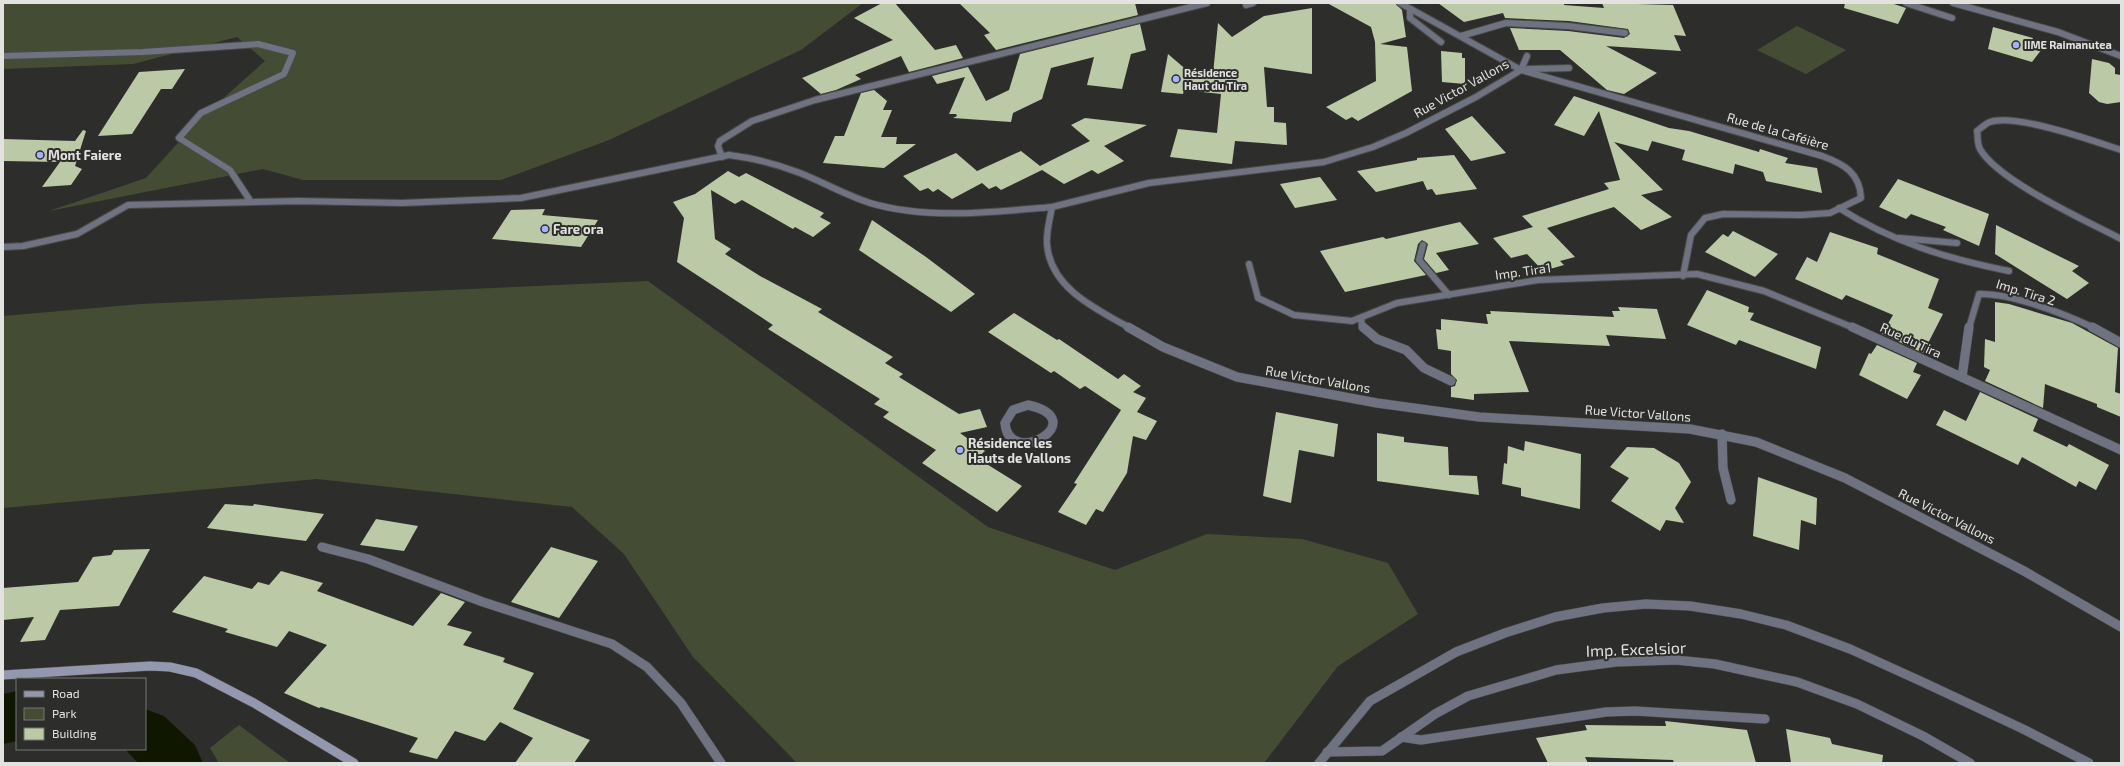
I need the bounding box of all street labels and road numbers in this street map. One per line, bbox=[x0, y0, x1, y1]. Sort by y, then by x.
street label: Rue Victor Vallons bbox=[1411, 55, 1511, 121]
street label: Rue de la Caféière bbox=[1725, 109, 1831, 153]
street label: Imp. Tira1 bbox=[1494, 259, 1552, 283]
street label: Imp. Tira 2 bbox=[1994, 275, 2058, 309]
street label: Rue du Tira bbox=[1878, 319, 1944, 361]
street label: Rue Victor Vallons bbox=[1264, 362, 1372, 396]
street label: Rue Victor Vallons bbox=[1584, 401, 1692, 425]
street label: Rue Victor Vallons bbox=[1896, 485, 1998, 547]
street label: Imp. Excelsior bbox=[1585, 637, 1687, 660]

